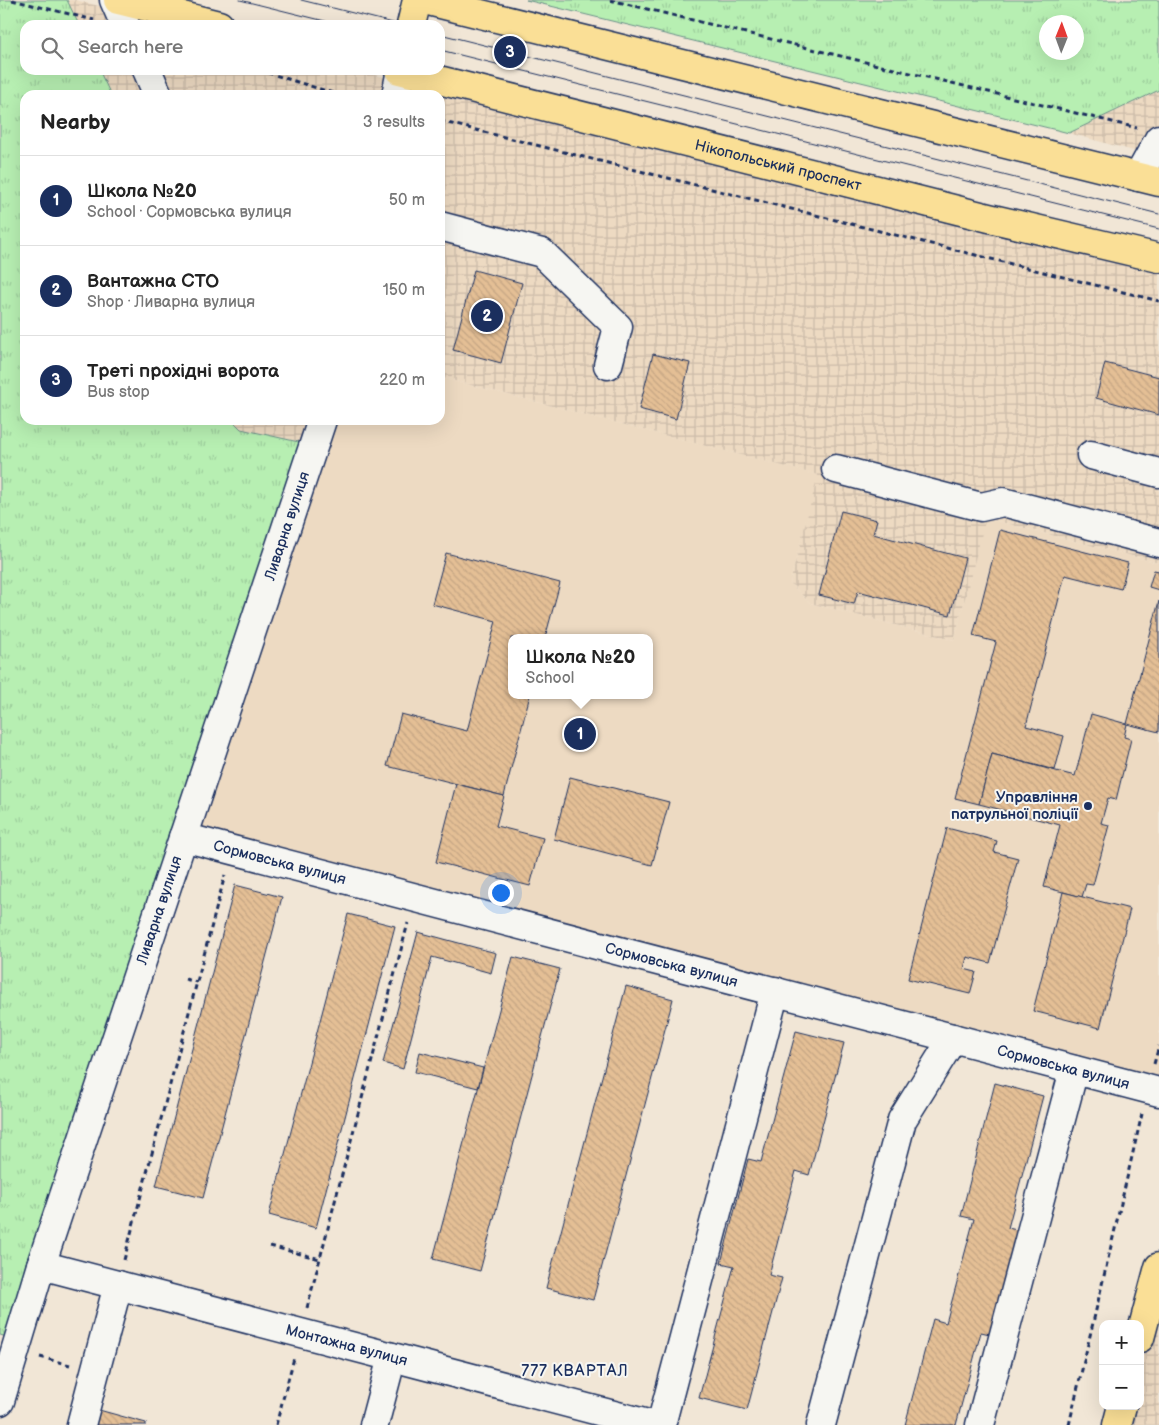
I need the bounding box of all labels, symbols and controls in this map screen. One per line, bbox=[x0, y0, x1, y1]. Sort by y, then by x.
north arrow bbox=[1039, 15, 1084, 60]
search box bbox=[20, 20, 445, 75]
pin: 3 bbox=[494, 33, 526, 71]
icon: search bbox=[38, 34, 66, 62]
text: Search here bbox=[78, 36, 183, 59]
text: Nearby bbox=[40, 110, 110, 135]
text: 3 results bbox=[363, 113, 425, 132]
street label: Нікопольський проспект bbox=[693, 135, 863, 195]
text: Школа №20 bbox=[87, 180, 197, 203]
text: 1 bbox=[53, 191, 59, 210]
text: 50 m bbox=[389, 191, 425, 210]
text: School · Сормовська вулиця bbox=[87, 203, 292, 222]
text: Вантажна СТО bbox=[87, 270, 219, 293]
text: 2 bbox=[51, 281, 61, 300]
text: 150 m bbox=[383, 281, 425, 300]
text: Shop · Ливарна вулиця bbox=[87, 293, 255, 312]
pin: 2 bbox=[471, 297, 503, 335]
text: Треті прохідні ворота bbox=[87, 360, 279, 383]
text: 3 bbox=[51, 371, 61, 390]
text: 220 m bbox=[379, 371, 425, 390]
text: Bus stop bbox=[87, 383, 150, 402]
street label: Ливарна вулиця bbox=[260, 469, 314, 584]
popup bbox=[508, 634, 653, 699]
text: Школа №20 bbox=[526, 646, 635, 669]
text: School bbox=[526, 669, 574, 688]
pin: 1 bbox=[564, 715, 596, 753]
place label: Управління патрульної поліції bbox=[951, 788, 1079, 824]
marker: Управління патрульної поліції bbox=[1082, 800, 1094, 812]
street label: Сормовська вулиця bbox=[211, 836, 348, 889]
street label: Ливарна вулиця bbox=[132, 853, 186, 968]
your location bbox=[488, 880, 514, 906]
street label: Сормовська вулиця bbox=[603, 938, 740, 991]
street label: Сормовська вулиця bbox=[995, 1041, 1132, 1093]
street label: Монтажна вулиця bbox=[284, 1320, 410, 1370]
map controls bbox=[1099, 1320, 1144, 1410]
button: + bbox=[1099, 1320, 1144, 1365]
district label: 777 КВАРТАЛ bbox=[521, 1362, 629, 1381]
button: − bbox=[1099, 1365, 1144, 1410]

